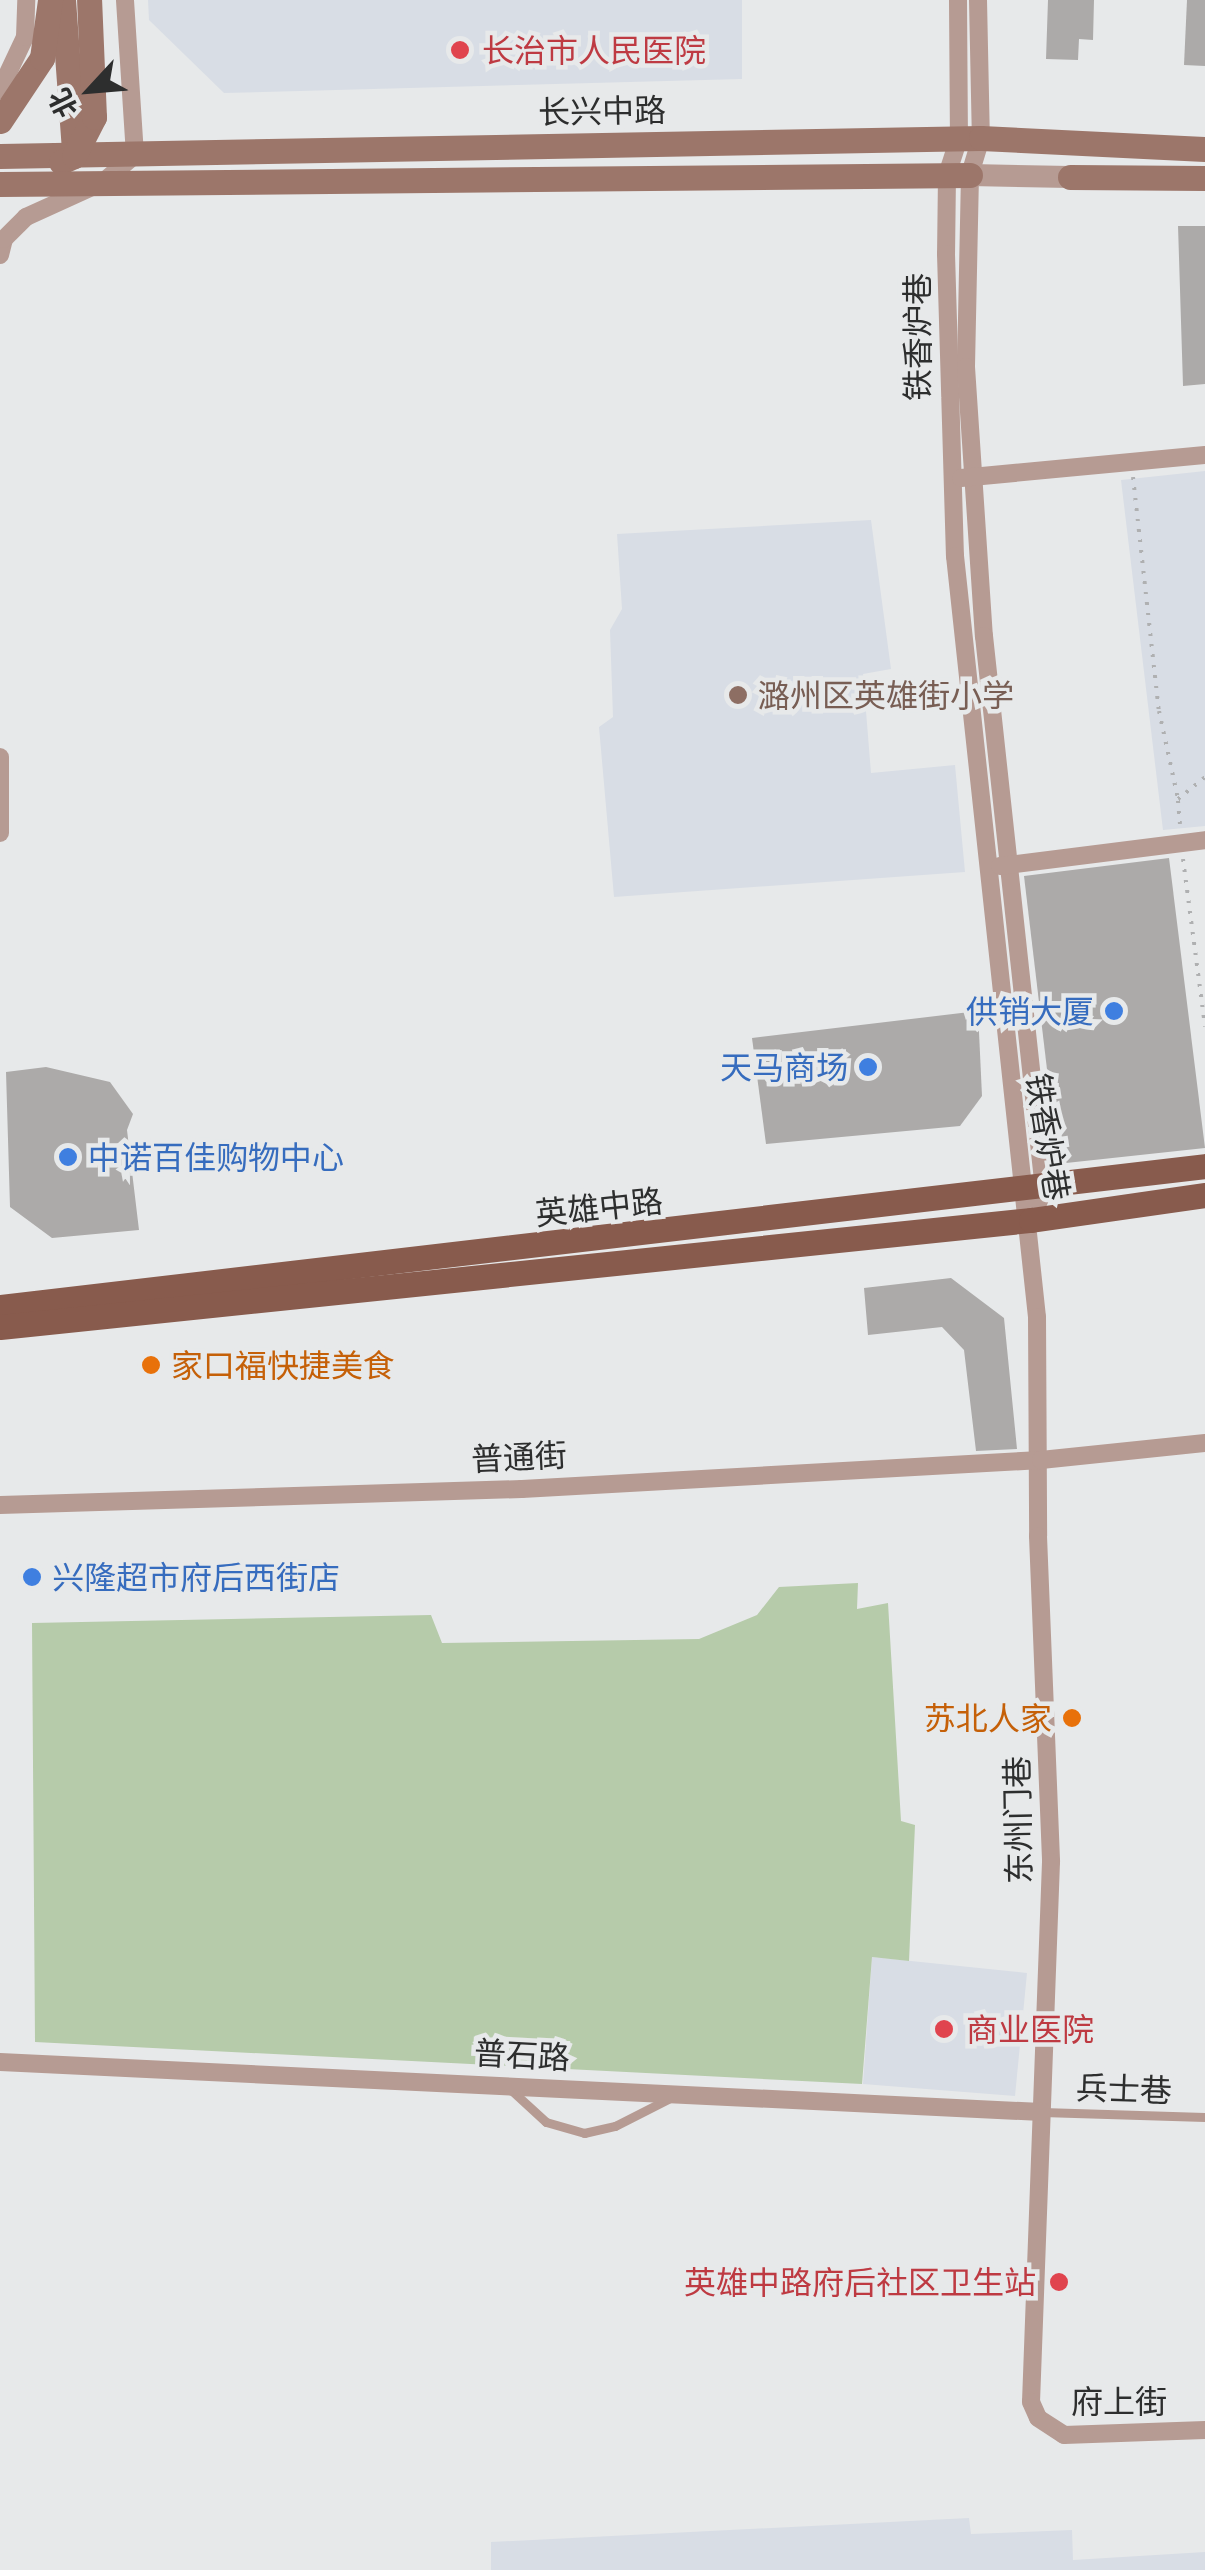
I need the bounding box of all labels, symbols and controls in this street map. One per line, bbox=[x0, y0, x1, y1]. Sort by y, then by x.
place label: 长治市人民医院 bbox=[482, 31, 706, 69]
marker: 长治市人民医院 bbox=[447, 37, 473, 63]
north arrow bbox=[40, 40, 140, 140]
text: 北 bbox=[40, 83, 85, 124]
street label: 长兴中路 bbox=[538, 91, 666, 131]
street label: 铁香炉巷 bbox=[898, 273, 936, 401]
place label: 潞州区英雄街小学 bbox=[758, 676, 1014, 714]
marker: 潞州区英雄街小学 bbox=[727, 684, 749, 706]
place label: 供销大厦 bbox=[966, 992, 1094, 1030]
marker: 供销大厦 bbox=[1103, 1000, 1125, 1022]
place label: 天马商场 bbox=[720, 1048, 848, 1086]
marker: 天马商场 bbox=[857, 1056, 879, 1078]
street label: 铁香炉巷 bbox=[1019, 1071, 1077, 1203]
place label: 中诺百佳购物中心 bbox=[88, 1138, 344, 1176]
marker: 中诺百佳购物中心 bbox=[57, 1146, 79, 1168]
street label: 英雄中路 bbox=[533, 1181, 665, 1233]
place label: 家口福快捷美食 bbox=[171, 1346, 395, 1384]
marker: 家口福快捷美食 bbox=[140, 1354, 162, 1376]
street label: 普通街 bbox=[470, 1435, 568, 1479]
place label: 兴隆超市府后西街店 bbox=[52, 1558, 340, 1596]
marker: 兴隆超市府后西街店 bbox=[21, 1566, 43, 1588]
place label: 苏北人家 bbox=[924, 1699, 1052, 1737]
marker: 苏北人家 bbox=[1061, 1707, 1083, 1729]
street label: 东州门巷 bbox=[998, 1756, 1038, 1884]
place label: 商业医院 bbox=[966, 2010, 1094, 2048]
marker: 商业医院 bbox=[931, 2016, 957, 2042]
street label: 普石路 bbox=[473, 2033, 571, 2077]
street label: 兵士巷 bbox=[1075, 2068, 1173, 2110]
place label: 英雄中路府后社区卫生站 bbox=[684, 2263, 1036, 2301]
marker: 英雄中路府后社区卫生站 bbox=[1046, 2269, 1072, 2295]
street label: 府上街 bbox=[1071, 2382, 1167, 2420]

